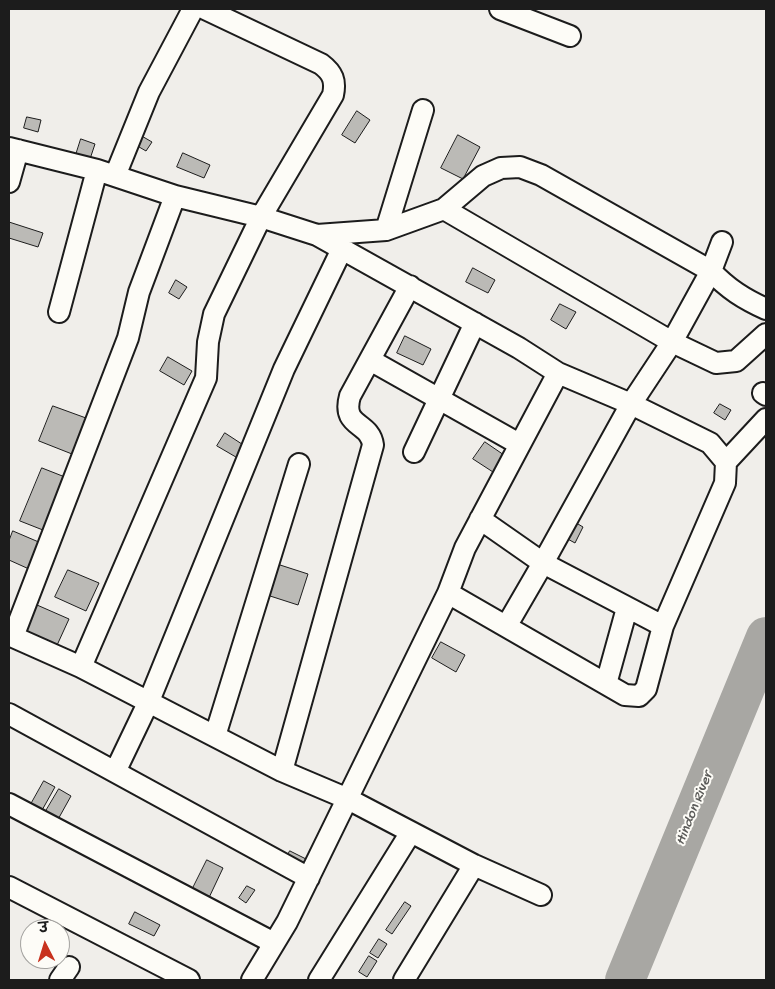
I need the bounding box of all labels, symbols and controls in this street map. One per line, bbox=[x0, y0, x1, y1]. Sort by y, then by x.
water label: Hindon River bbox=[672, 770, 718, 848]
north arrow bbox=[20, 919, 70, 969]
text: उ bbox=[38, 921, 49, 938]

